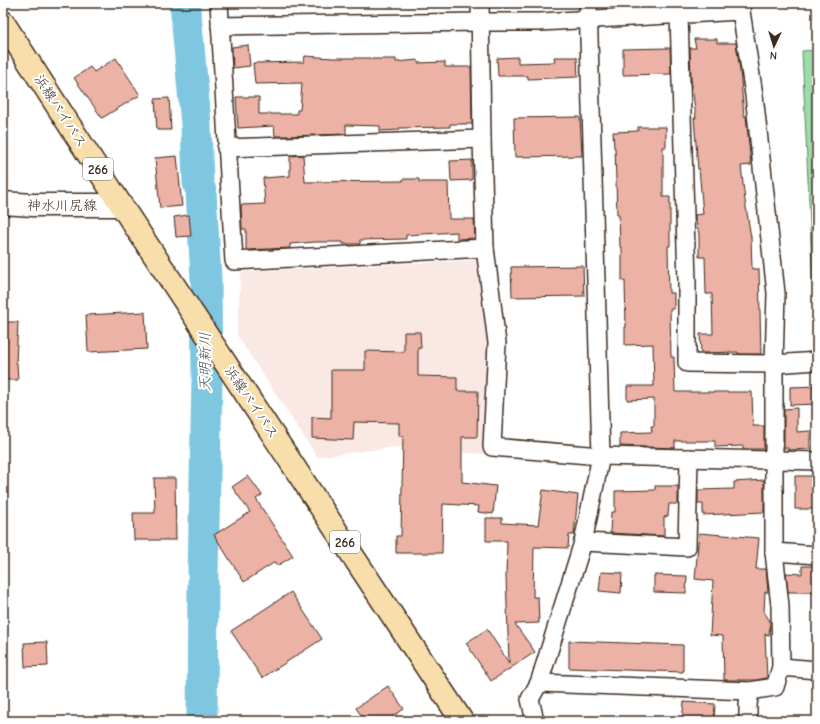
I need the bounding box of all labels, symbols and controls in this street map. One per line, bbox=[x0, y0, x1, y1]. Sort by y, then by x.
north arrow bbox=[754, 26, 794, 66]
text: N bbox=[769, 49, 777, 62]
street label: 浜線バイパス bbox=[31, 72, 91, 151]
road number: 266 bbox=[83, 158, 113, 180]
street label: 神水川尻線 bbox=[27, 197, 97, 214]
water label: 天明新川 bbox=[196, 332, 214, 392]
street label: 浜線バイパス bbox=[221, 363, 282, 442]
road number: 266 bbox=[330, 531, 360, 553]

